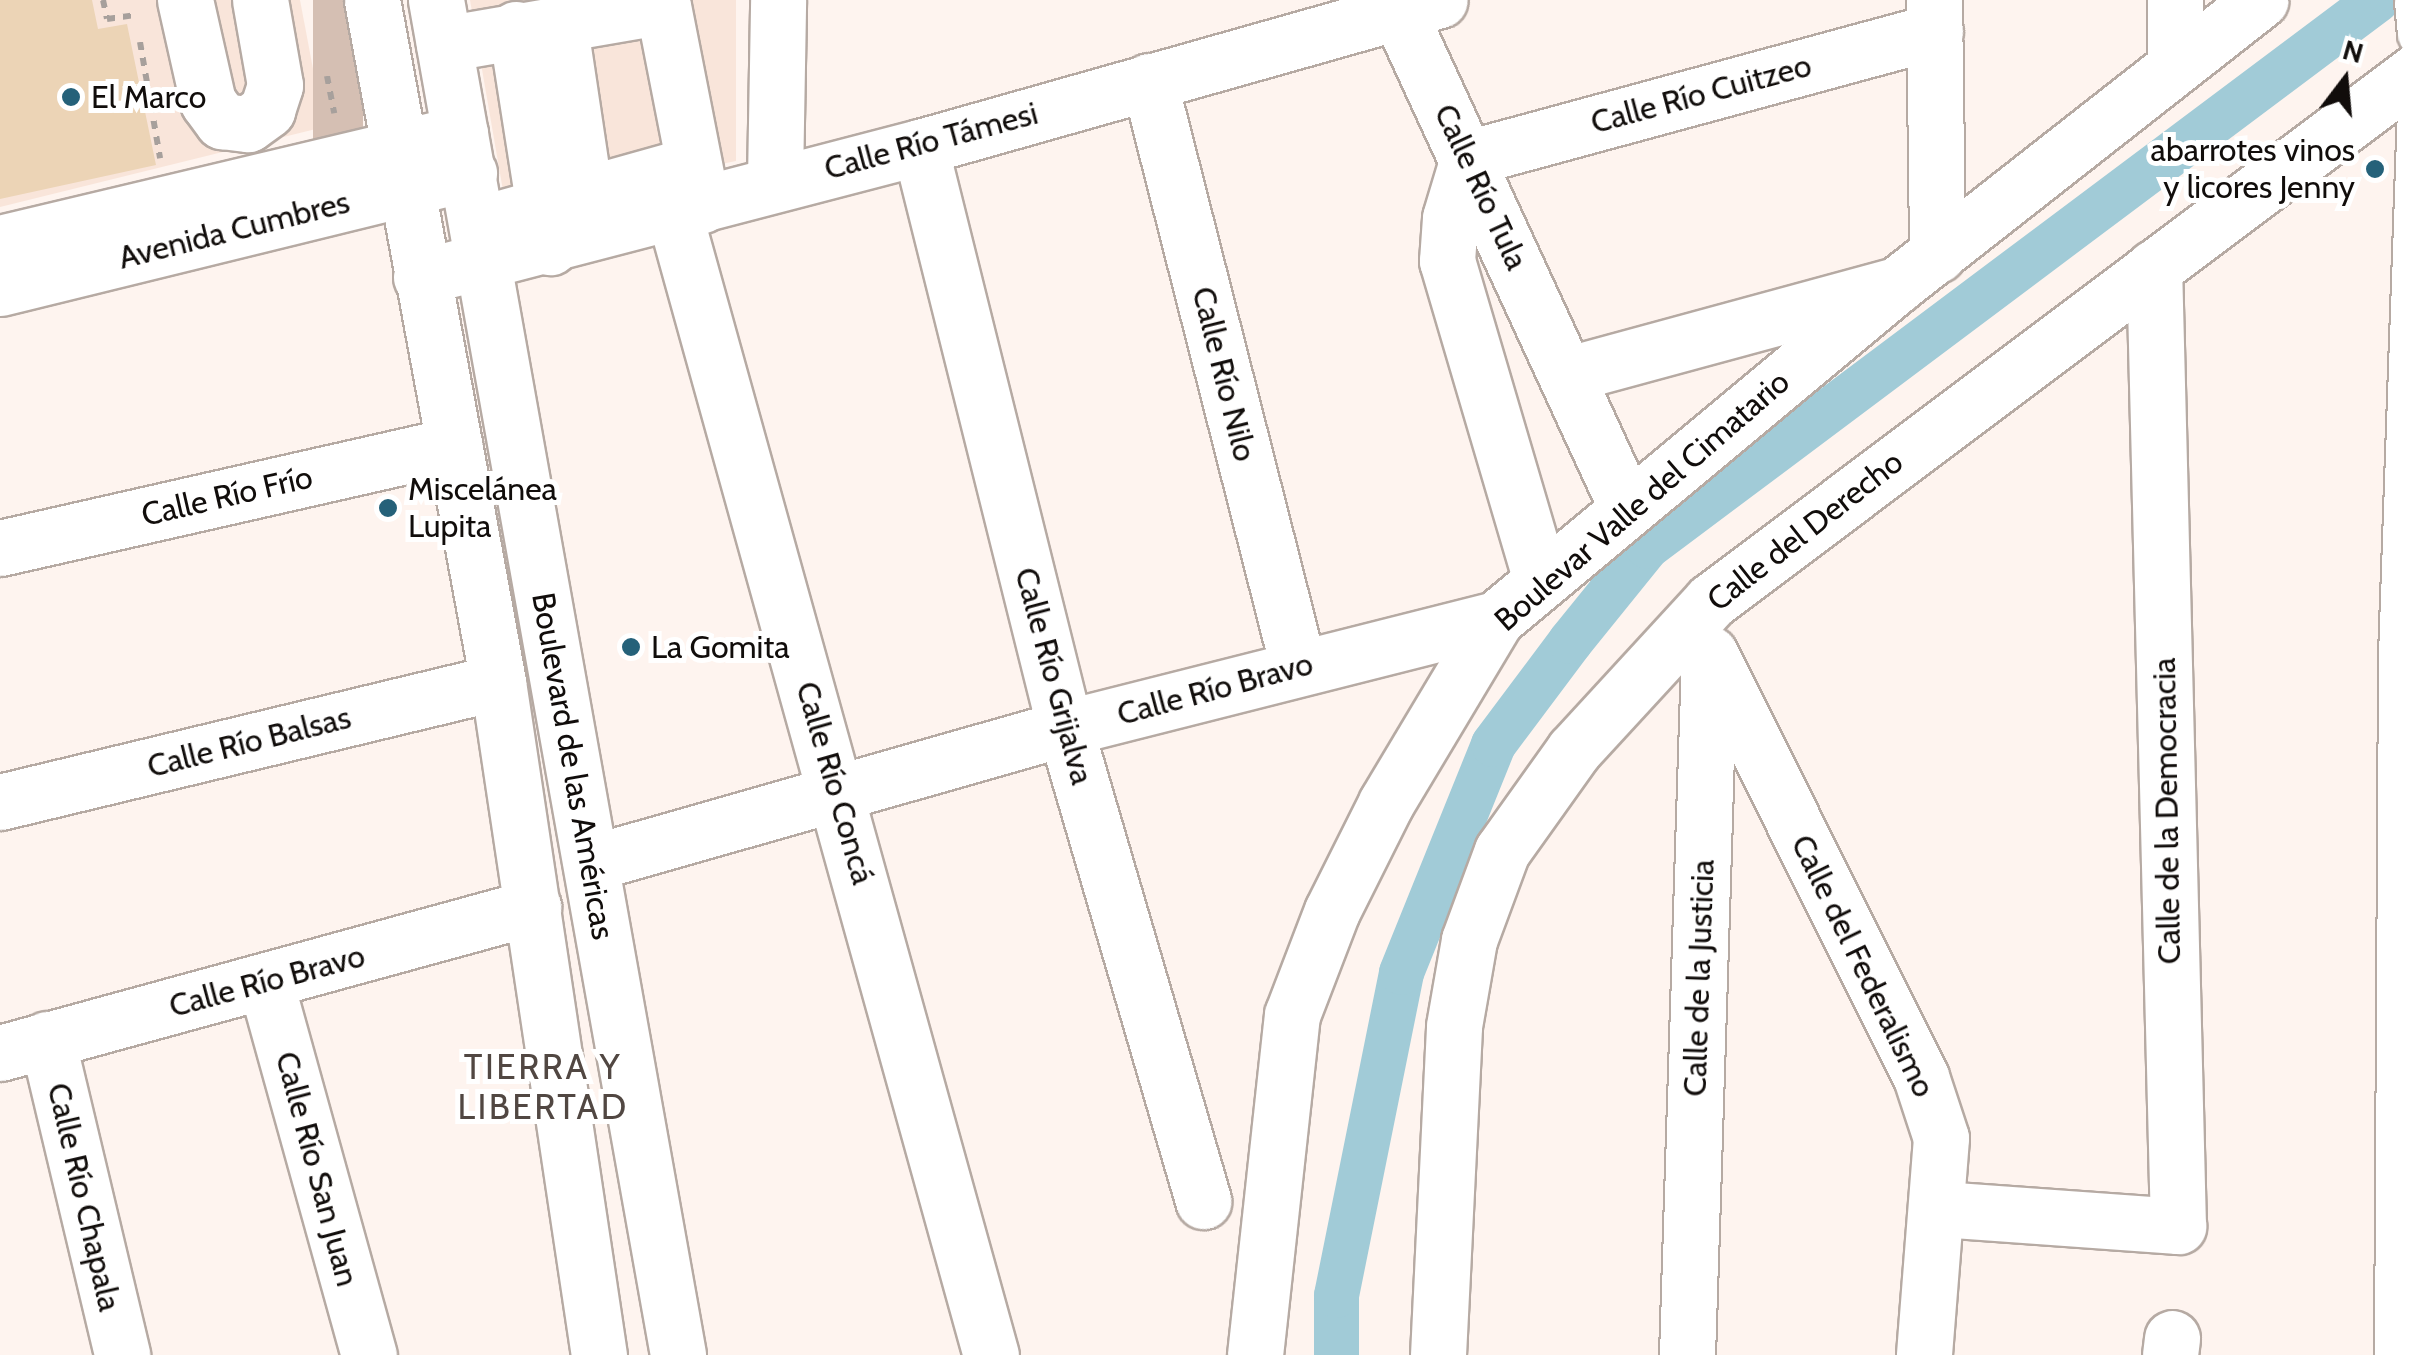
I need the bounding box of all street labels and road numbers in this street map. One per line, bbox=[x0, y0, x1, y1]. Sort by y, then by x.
street label: Calle Río Cuitzeo bbox=[1587, 46, 1815, 142]
street label: Calle Río Támesi bbox=[820, 94, 1042, 188]
street label: Calle Río Tula bbox=[1426, 98, 1536, 276]
street label: Avenida Cumbres bbox=[115, 183, 353, 277]
street label: Calle Río Nilo bbox=[1184, 283, 1264, 465]
street label: Boulevar Valle del Cimatario bbox=[1487, 363, 1797, 639]
street label: Calle del Derecho bbox=[1700, 443, 1910, 619]
street label: Calle Río Frío bbox=[138, 458, 316, 534]
street label: Calle Río Grijalva bbox=[1007, 563, 1101, 789]
street label: Boulevard de las Américas bbox=[524, 590, 622, 942]
street label: Calle Río Bravo bbox=[1113, 644, 1317, 734]
street label: Calle de la Democracia bbox=[2145, 657, 2189, 965]
street label: Calle Río Concá bbox=[788, 677, 882, 889]
street label: Calle Río Balsas bbox=[143, 698, 355, 786]
street label: Calle del Federalismo bbox=[1783, 829, 1943, 1103]
street label: Calle de la Justicia bbox=[1676, 859, 1722, 1097]
street label: Calle Río Bravo bbox=[165, 936, 369, 1026]
street label: Calle Río San Juan bbox=[267, 1048, 367, 1290]
street label: Calle Río Chapala bbox=[39, 1079, 129, 1315]

